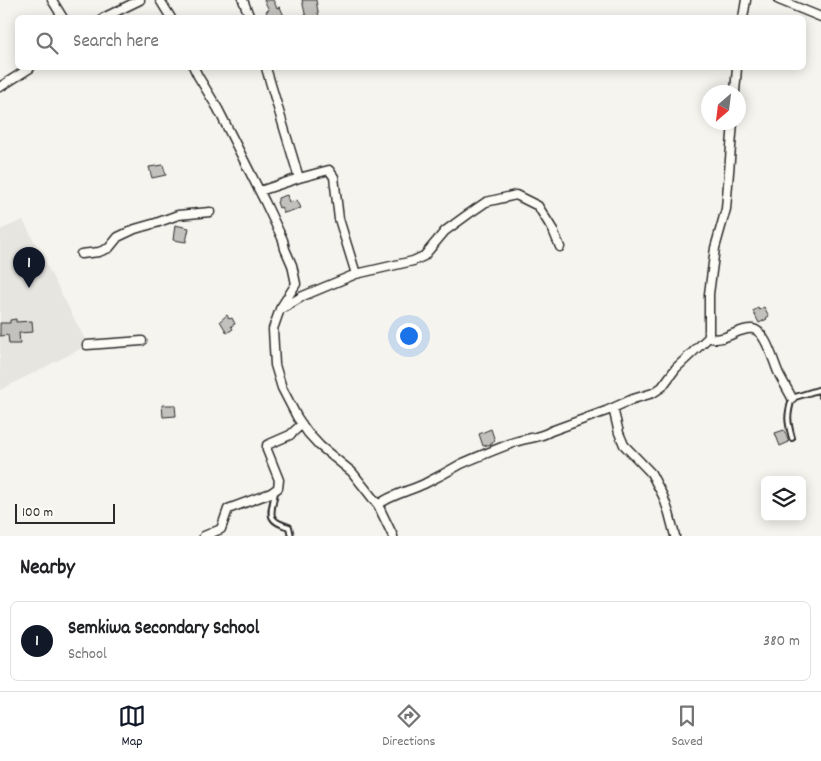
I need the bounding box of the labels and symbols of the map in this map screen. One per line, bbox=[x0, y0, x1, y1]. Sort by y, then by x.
north arrow bbox=[701, 85, 746, 130]
pin: 1 bbox=[13, 247, 45, 288]
your location bbox=[396, 323, 422, 349]
scale bar bbox=[15, 501, 115, 524]

